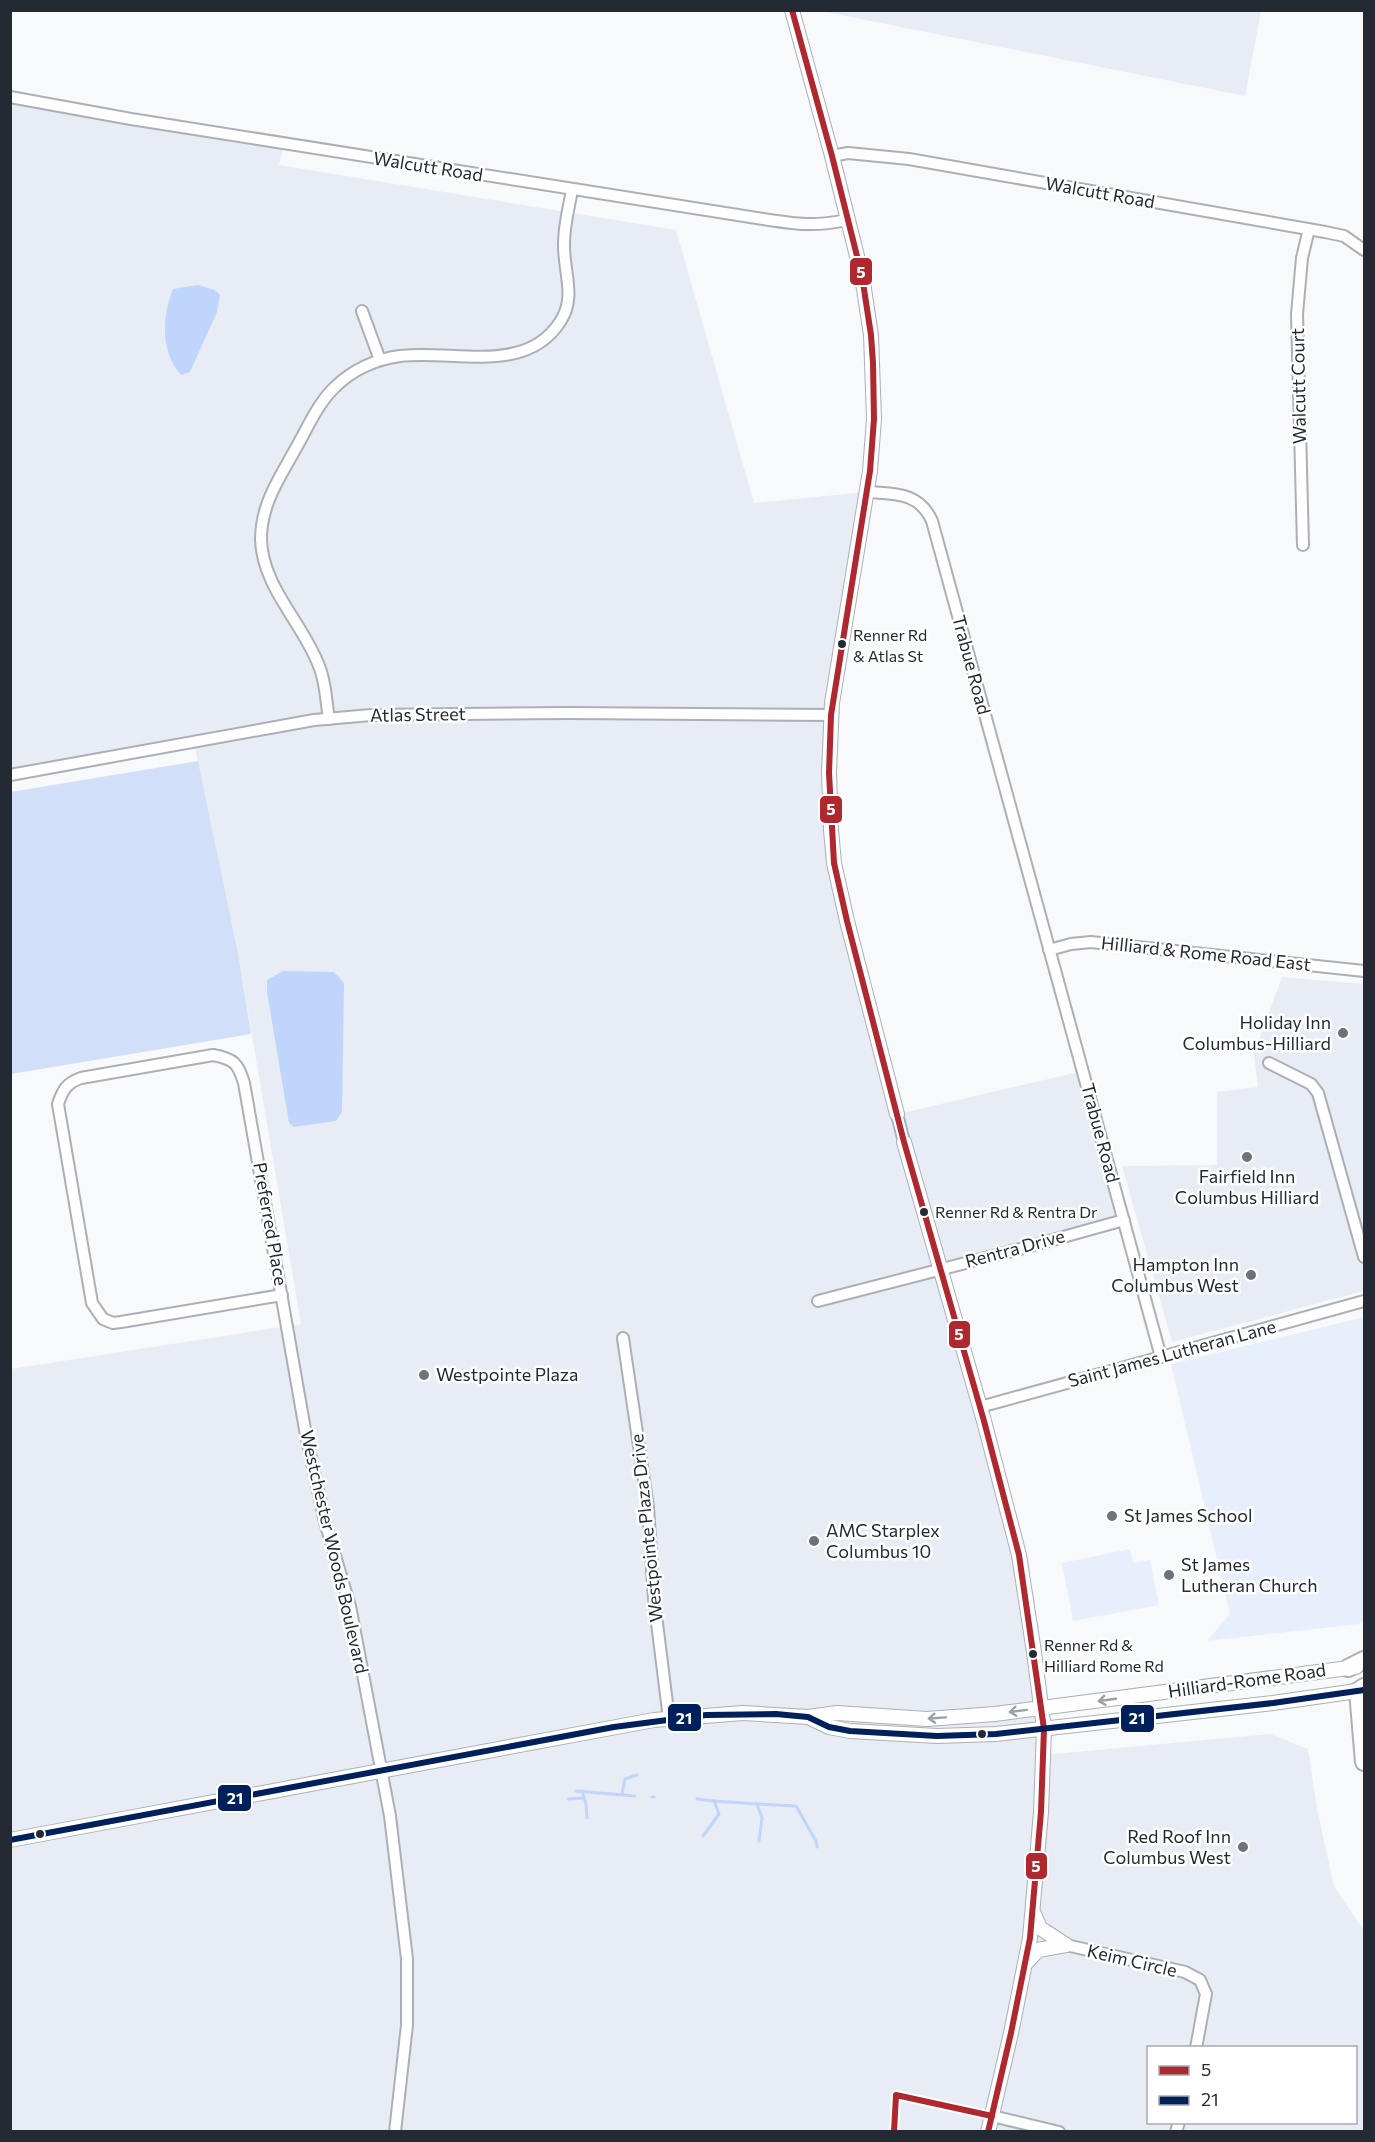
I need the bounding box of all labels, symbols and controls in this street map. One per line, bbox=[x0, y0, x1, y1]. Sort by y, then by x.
street label: Walcutt Road bbox=[372, 146, 484, 186]
street label: Walcutt Road bbox=[1044, 172, 1157, 212]
line badge: 5 bbox=[849, 257, 873, 286]
text: 5 bbox=[856, 262, 866, 281]
street label: Walcutt Court bbox=[1286, 328, 1310, 444]
street label: Trabue Road bbox=[948, 613, 996, 717]
place label: Renner Rd & Atlas St bbox=[853, 625, 927, 665]
marker: Renner Rd & Atlas St bbox=[836, 638, 848, 650]
street label: Atlas Street bbox=[370, 702, 466, 726]
line badge: 5 bbox=[819, 795, 843, 824]
text: 5 bbox=[826, 799, 836, 818]
street label: Hilliard & Rome Road East bbox=[1100, 931, 1312, 975]
place label: Holiday Inn Columbus-Hilliard bbox=[1183, 1011, 1331, 1054]
marker: Holiday Inn Columbus-Hilliard bbox=[1336, 1026, 1350, 1040]
street label: Trabue Road bbox=[1077, 1081, 1125, 1185]
marker: Fairfield Inn Columbus Hilliard bbox=[1240, 1150, 1254, 1164]
street label: Preferred Place bbox=[249, 1160, 293, 1287]
place label: Fairfield Inn Columbus Hilliard bbox=[1175, 1165, 1319, 1208]
place label: Renner Rd & Rentra Dr bbox=[935, 1202, 1098, 1221]
marker: Renner Rd & Rentra Dr bbox=[918, 1206, 930, 1218]
street label: Rentra Drive bbox=[963, 1224, 1067, 1272]
place label: Hampton Inn Columbus West bbox=[1111, 1253, 1239, 1296]
marker: Hampton Inn Columbus West bbox=[1244, 1268, 1258, 1282]
street label: Saint James Lutheran Lane bbox=[1065, 1315, 1278, 1391]
line badge: 5 bbox=[948, 1320, 971, 1349]
text: 5 bbox=[954, 1324, 964, 1343]
place label: Westpointe Plaza bbox=[436, 1363, 578, 1385]
marker: Westpointe Plaza bbox=[417, 1368, 431, 1382]
street label: Westchester Woods Boulevard bbox=[296, 1428, 374, 1675]
street label: Westpointe Plaza Drive bbox=[625, 1433, 667, 1623]
place label: St James School bbox=[1124, 1504, 1253, 1526]
marker: St James School bbox=[1105, 1509, 1119, 1523]
place label: AMC Starplex Columbus 10 bbox=[826, 1519, 940, 1562]
marker: AMC Starplex Columbus 10 bbox=[807, 1534, 821, 1548]
place label: St James Lutheran Church bbox=[1181, 1553, 1318, 1596]
marker: St James Lutheran Church bbox=[1162, 1568, 1176, 1582]
place label: Renner Rd & Hilliard Rome Rd bbox=[1044, 1635, 1164, 1675]
marker: Renner Rd & Hilliard Rome Rd bbox=[1027, 1648, 1039, 1660]
street label: Hilliard-Rome Road bbox=[1167, 1658, 1327, 1702]
one-way arrow bbox=[1098, 1694, 1118, 1705]
line badge: 21 bbox=[667, 1703, 702, 1732]
line badge: 21 bbox=[1120, 1704, 1155, 1733]
one-way arrow bbox=[1009, 1706, 1029, 1717]
text: 21 bbox=[676, 1708, 692, 1727]
text: 21 bbox=[1129, 1708, 1145, 1727]
one-way arrow bbox=[927, 1713, 947, 1724]
unlabelled marker bbox=[976, 1728, 988, 1740]
line badge: 21 bbox=[217, 1784, 252, 1812]
text: 21 bbox=[227, 1788, 243, 1807]
place label: Red Roof Inn Columbus West bbox=[1103, 1825, 1231, 1868]
unlabelled marker bbox=[34, 1828, 46, 1840]
marker: Red Roof Inn Columbus West bbox=[1236, 1840, 1250, 1854]
line badge: 5 bbox=[1025, 1852, 1048, 1880]
text: 5 bbox=[1031, 1856, 1041, 1875]
street label: Keim Circle bbox=[1085, 1939, 1179, 1981]
legend bbox=[1147, 2046, 1357, 2124]
text: 5 bbox=[1201, 2058, 1211, 2080]
text: 21 bbox=[1201, 2088, 1219, 2110]

